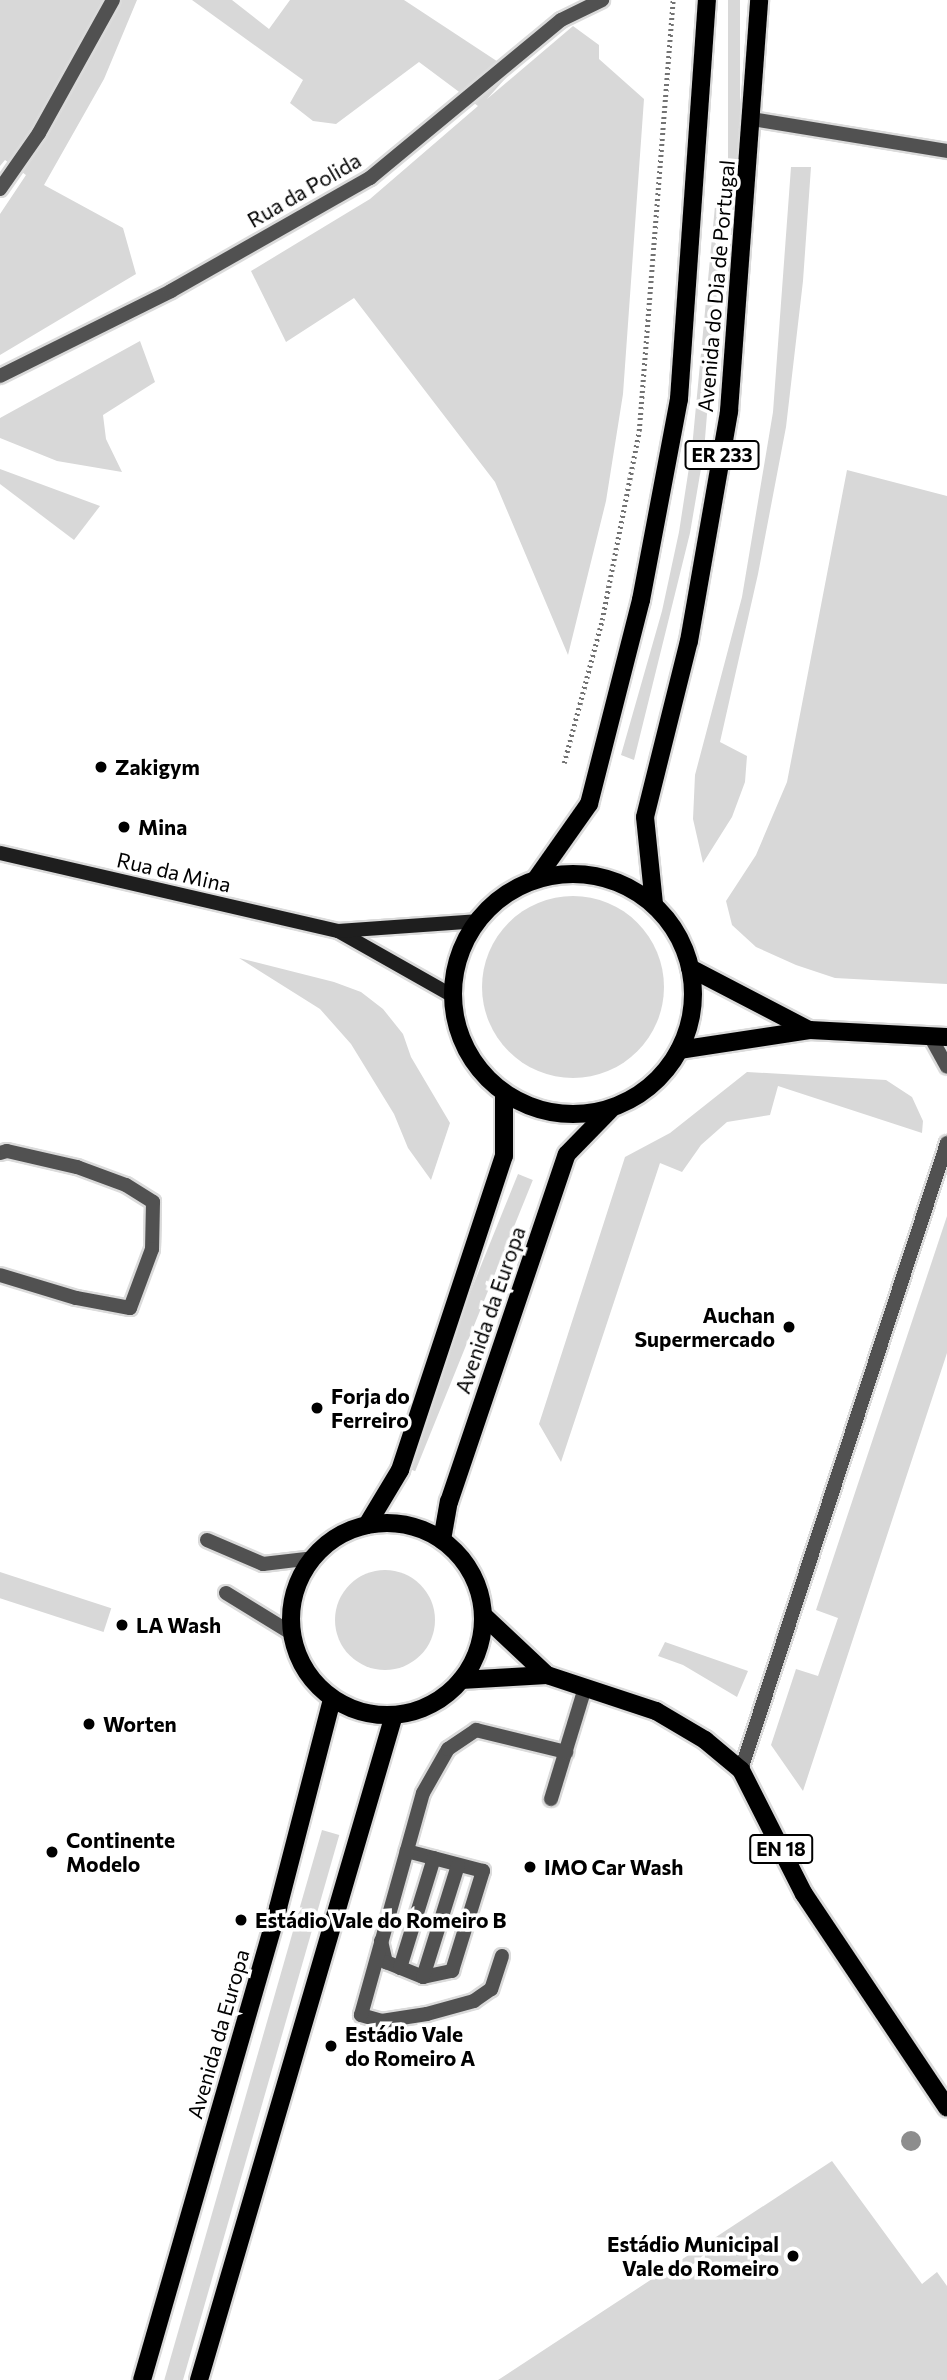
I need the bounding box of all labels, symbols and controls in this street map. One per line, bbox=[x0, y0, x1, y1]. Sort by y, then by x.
street label: Rua da Polida bbox=[243, 147, 365, 233]
street label: Avenida do Dia de Portugal bbox=[692, 159, 740, 413]
road number: ER 233 bbox=[684, 440, 760, 470]
place label: Zakigym bbox=[115, 754, 200, 780]
marker: Zakigym bbox=[93, 759, 109, 775]
place label: Mina bbox=[138, 814, 187, 840]
marker: Mina bbox=[116, 819, 132, 835]
street label: Rua da Mina bbox=[114, 847, 234, 897]
street label: Avenida da Europa bbox=[450, 1223, 530, 1397]
place label: Auchan Supermercado bbox=[634, 1302, 775, 1352]
marker: Auchan Supermercado bbox=[781, 1319, 797, 1335]
place label: Forja do Ferreiro bbox=[331, 1383, 410, 1433]
marker: Forja do Ferreiro bbox=[309, 1400, 325, 1416]
place label: LA Wash bbox=[136, 1612, 221, 1638]
marker: LA Wash bbox=[114, 1617, 130, 1633]
place label: Worten bbox=[103, 1711, 177, 1737]
marker: Worten bbox=[81, 1716, 97, 1732]
place label: Continente Modelo bbox=[66, 1827, 175, 1877]
road number: EN 18 bbox=[748, 1834, 814, 1865]
marker: Continente Modelo bbox=[44, 1844, 60, 1860]
place label: IMO Car Wash bbox=[544, 1854, 683, 1880]
marker: IMO Car Wash bbox=[522, 1859, 538, 1875]
place label: Estádio Vale do Romeiro B bbox=[255, 1907, 506, 1933]
marker: Estádio Vale do Romeiro B bbox=[233, 1912, 249, 1928]
street label: Avenida da Europa bbox=[182, 1946, 254, 2122]
place label: Estádio Vale do Romeiro A bbox=[345, 2021, 475, 2071]
marker: Estádio Vale do Romeiro A bbox=[323, 2038, 339, 2054]
place label: Estádio Municipal Vale do Romeiro bbox=[607, 2231, 779, 2281]
marker: Estádio Municipal Vale do Romeiro bbox=[785, 2248, 801, 2264]

